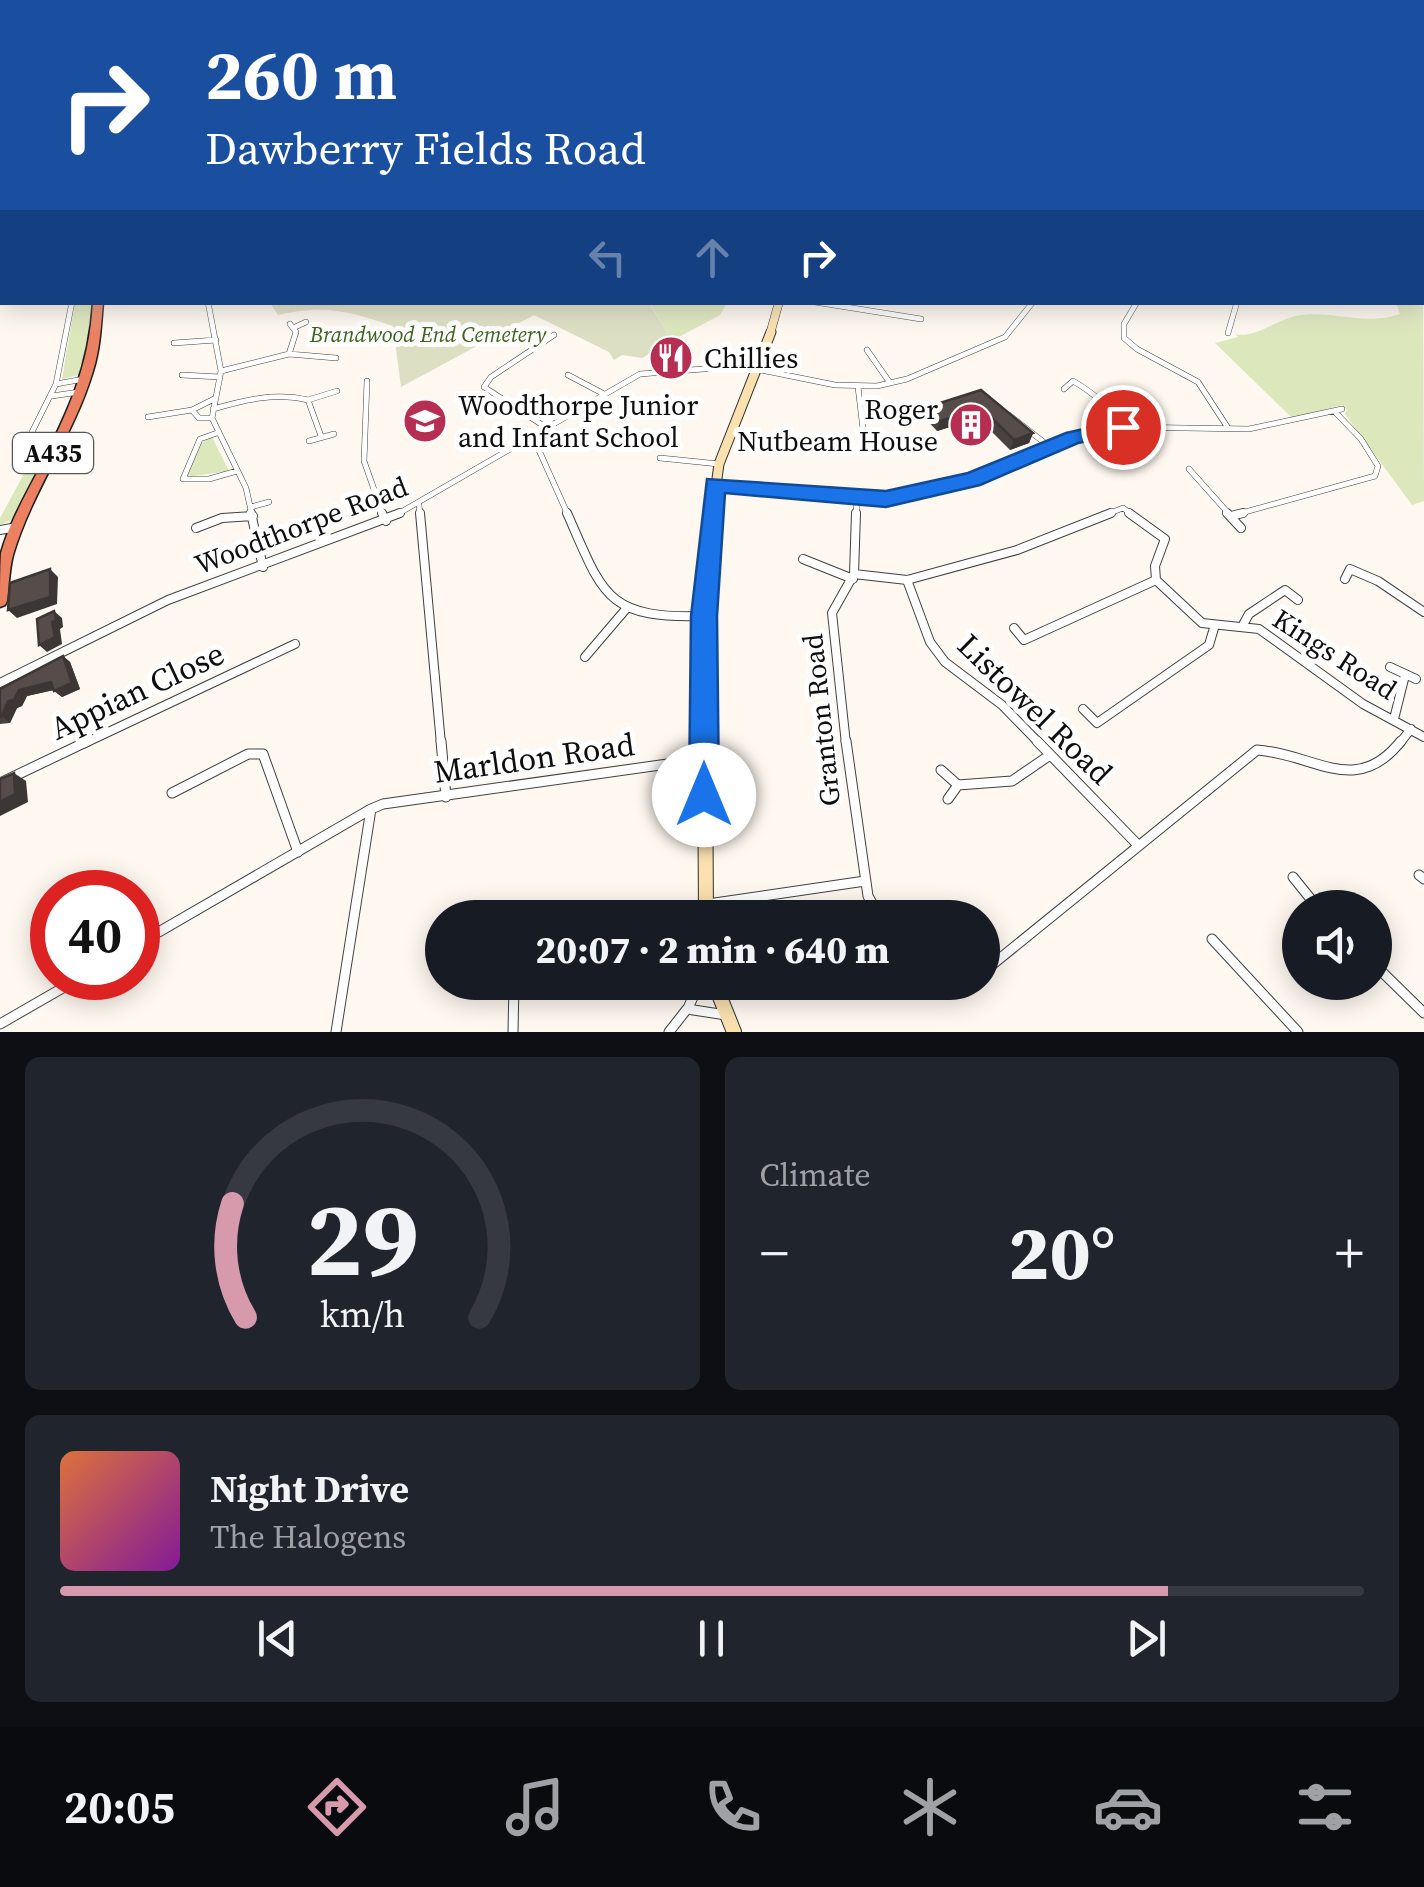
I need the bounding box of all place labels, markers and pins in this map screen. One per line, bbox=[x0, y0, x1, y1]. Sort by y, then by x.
restaurant icon: Chillies bbox=[648, 335, 694, 381]
place label: Chillies bbox=[704, 339, 798, 377]
pin bbox=[1081, 385, 1166, 470]
place label: Woodthorpe Junior and Infant School bbox=[458, 386, 698, 456]
place label: Roger Nutbeam House bbox=[737, 390, 938, 460]
school or university icon: Woodthorpe Junior and Infant School bbox=[402, 398, 448, 444]
building icon: Roger Nutbeam House bbox=[948, 402, 994, 448]

